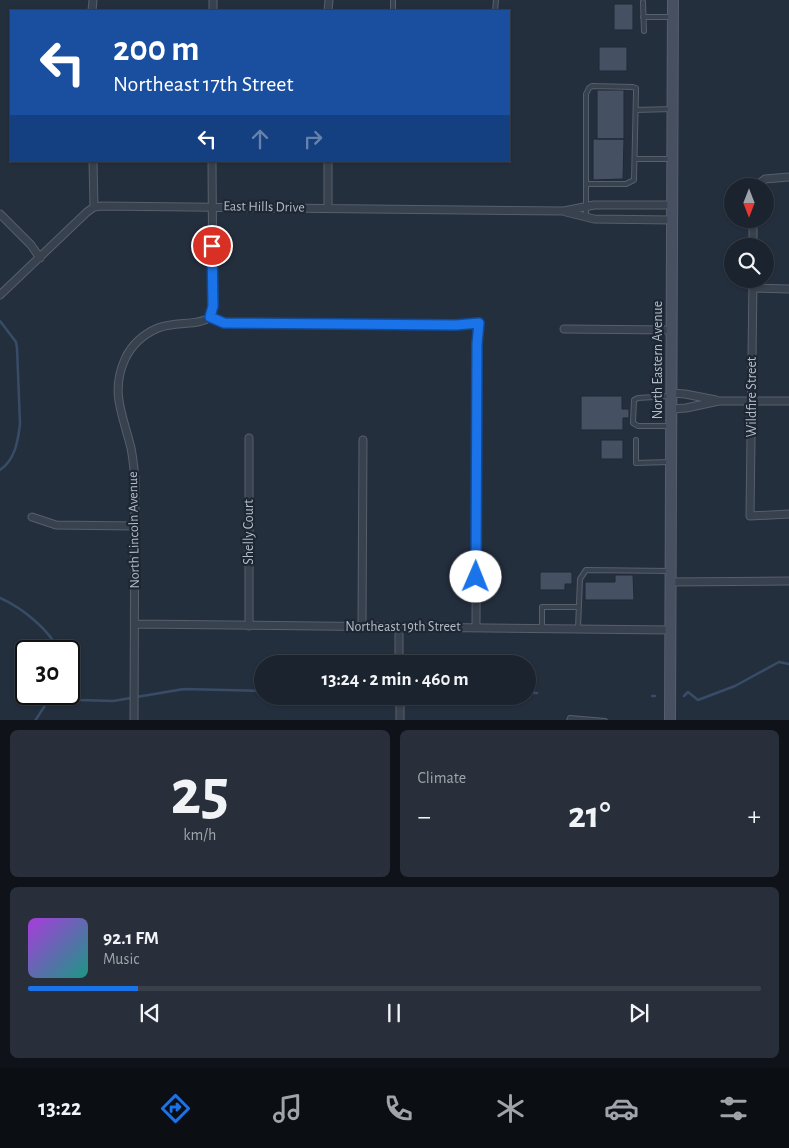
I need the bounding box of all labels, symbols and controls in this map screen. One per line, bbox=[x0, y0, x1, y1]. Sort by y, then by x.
icon: left bbox=[30, 30, 95, 95]
text: 200 m bbox=[113, 32, 200, 67]
text: Northeast 17th Street bbox=[113, 73, 293, 95]
icon: left bbox=[193, 125, 221, 153]
icon: ahead bbox=[246, 125, 274, 153]
icon: right bbox=[299, 125, 327, 153]
north arrow bbox=[724, 178, 774, 228]
map controls bbox=[724, 178, 774, 288]
street label: East Hills Drive bbox=[223, 199, 305, 215]
pin bbox=[191, 225, 233, 267]
icon: arrive bbox=[198, 232, 226, 260]
button: search bbox=[724, 238, 774, 288]
street label: North Eastern Avenue bbox=[651, 301, 665, 419]
street label: Wildfire Street bbox=[745, 356, 759, 437]
street label: North Lincoln Avenue bbox=[126, 471, 142, 589]
street label: Shelly Court bbox=[242, 499, 256, 565]
position arrow bbox=[449, 550, 501, 602]
street label: Northeast 19th Street bbox=[345, 620, 461, 634]
speed limit sign: 30 bbox=[15, 640, 80, 705]
text: 13:24 · 2 min · 460 m bbox=[321, 670, 469, 689]
text: 25 bbox=[170, 761, 229, 826]
text: Climate bbox=[418, 770, 466, 786]
text: 21° bbox=[568, 797, 611, 835]
text: − bbox=[418, 803, 431, 831]
text: + bbox=[748, 803, 761, 831]
text: km/h bbox=[183, 827, 216, 843]
text: 92.1 FM bbox=[103, 929, 159, 948]
text: Music bbox=[103, 951, 139, 967]
icon: previous bbox=[136, 999, 164, 1027]
icon: pause bbox=[380, 999, 408, 1027]
icon: next bbox=[625, 999, 653, 1027]
icon: directions bbox=[158, 1091, 193, 1126]
icon: music bbox=[270, 1091, 305, 1126]
icon: phone bbox=[381, 1091, 416, 1126]
icon: climate bbox=[493, 1091, 528, 1126]
icon: car bbox=[604, 1091, 639, 1126]
icon: filters bbox=[716, 1091, 751, 1126]
text: 13:22 bbox=[38, 1097, 81, 1119]

